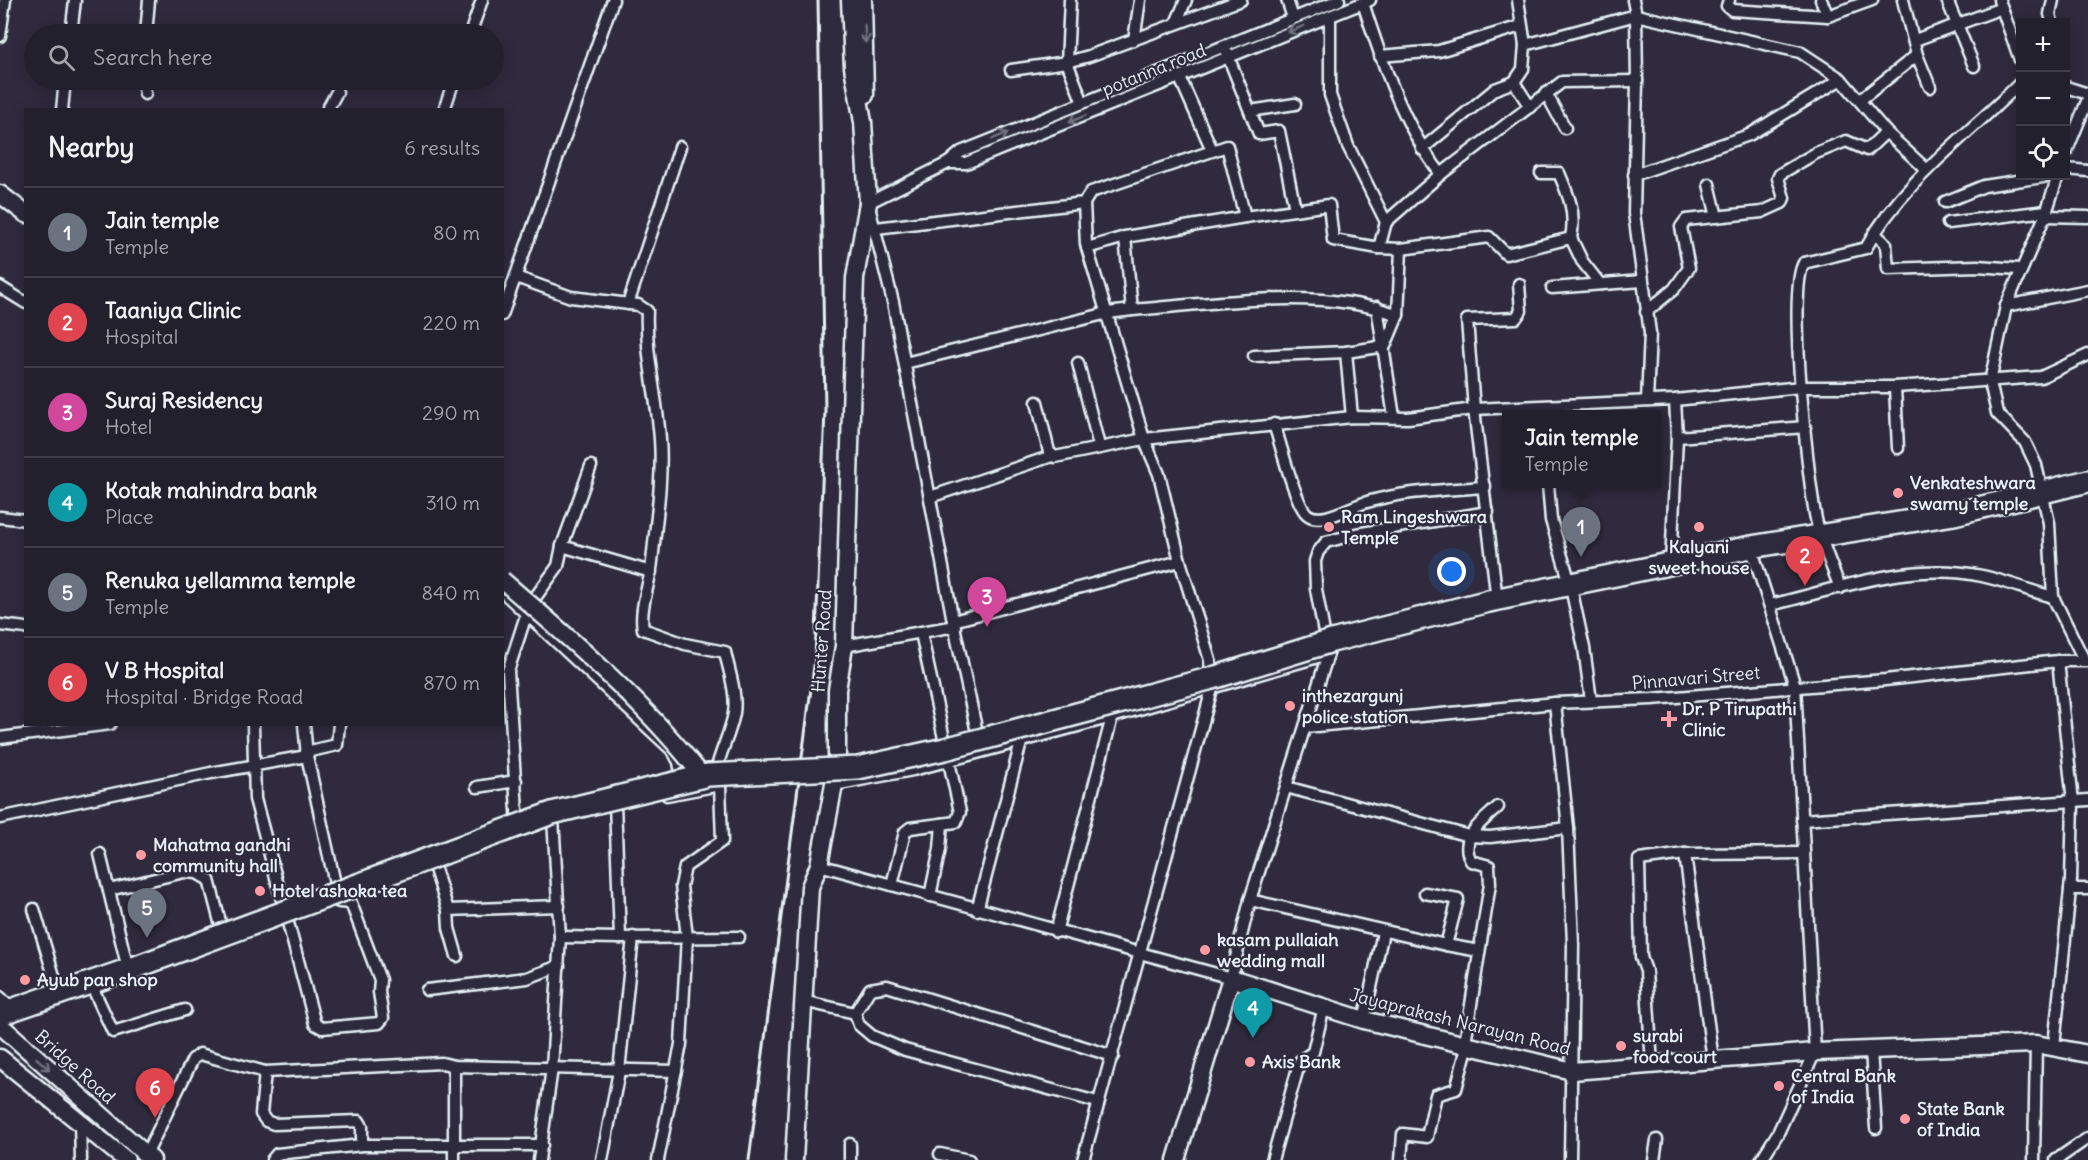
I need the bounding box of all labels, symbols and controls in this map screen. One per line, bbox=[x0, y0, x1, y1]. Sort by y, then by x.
map controls bbox=[2016, 18, 2070, 180]
button: + bbox=[2016, 18, 2070, 72]
search box bbox=[24, 24, 504, 90]
one-way arrow bbox=[859, 24, 870, 44]
one-way arrow bbox=[1288, 24, 1306, 35]
street label: potanna road bbox=[1098, 38, 1210, 101]
icon: search bbox=[45, 41, 78, 74]
text: Search here bbox=[93, 43, 212, 71]
button: − bbox=[2016, 72, 2070, 126]
one-way arrow bbox=[1068, 114, 1087, 125]
button: locate bbox=[2016, 126, 2070, 180]
one-way arrow bbox=[990, 130, 1008, 141]
text: Nearby bbox=[48, 131, 134, 164]
text: 6 results bbox=[404, 135, 480, 160]
text: Jain temple bbox=[105, 206, 219, 234]
text: 1 bbox=[64, 220, 71, 245]
text: 80 m bbox=[433, 220, 480, 245]
text: Temple bbox=[105, 234, 169, 259]
text: Taaniya Clinic bbox=[105, 296, 241, 324]
text: 2 bbox=[62, 310, 73, 335]
text: 220 m bbox=[423, 310, 480, 335]
text: Hospital bbox=[105, 324, 178, 349]
text: Suraj Residency bbox=[105, 386, 263, 414]
text: 3 bbox=[62, 400, 73, 425]
text: 290 m bbox=[422, 400, 480, 425]
popup bbox=[1502, 410, 1661, 488]
text: Hotel bbox=[105, 414, 152, 439]
text: Jain temple bbox=[1524, 423, 1639, 451]
text: Temple bbox=[1524, 451, 1588, 476]
place label: Venkateshwara swamy temple bbox=[1910, 471, 2036, 515]
text: Kotak mahindra bank bbox=[105, 476, 317, 504]
marker: Venkateshwara swamy temple bbox=[1891, 486, 1905, 500]
text: 4 bbox=[62, 490, 73, 515]
text: 310 m bbox=[425, 490, 480, 515]
text: Place bbox=[105, 504, 153, 529]
place label: Ram Lingeshwara Temple bbox=[1341, 505, 1487, 549]
pin: 1 bbox=[1562, 508, 1600, 557]
marker: Ram Lingeshwara Temple bbox=[1322, 520, 1336, 534]
marker: Kalyani sweet house bbox=[1692, 520, 1706, 534]
place label: Kalyani sweet house bbox=[1649, 535, 1750, 579]
pin: 2 bbox=[1786, 536, 1824, 586]
your location bbox=[1437, 557, 1466, 586]
text: Renuka yellamma temple bbox=[105, 566, 356, 594]
pin: 3 bbox=[968, 578, 1006, 627]
text: 5 bbox=[62, 580, 73, 605]
text: 840 m bbox=[421, 580, 480, 605]
street label: Hunter Road bbox=[806, 588, 837, 693]
text: Temple bbox=[105, 594, 169, 619]
text: V B Hospital bbox=[105, 656, 224, 684]
street label: Pinnavari Street bbox=[1631, 660, 1761, 695]
text: 6 bbox=[62, 670, 73, 695]
text: 870 m bbox=[423, 670, 480, 695]
text: Hospital · Bridge Road bbox=[105, 684, 303, 709]
place label: inthezargunj police station bbox=[1302, 684, 1409, 728]
place label: Dr. P Tirupathi Clinic bbox=[1682, 697, 1797, 741]
marker: inthezargunj police station bbox=[1283, 699, 1297, 713]
marker: Dr. P Tirupathi Clinic bbox=[1660, 710, 1678, 728]
place label: Mahatma gandhi community hall bbox=[153, 833, 291, 877]
marker: Mahatma gandhi community hall bbox=[134, 848, 148, 862]
place label: Hotel ashoka tea bbox=[272, 879, 407, 902]
marker: Hotel ashoka tea bbox=[253, 884, 267, 898]
pin: 5 bbox=[128, 888, 166, 938]
place label: kasam pullaiah wedding mall bbox=[1217, 928, 1339, 972]
marker: kasam pullaiah wedding mall bbox=[1198, 943, 1212, 957]
place label: Ayub pan shop bbox=[37, 968, 158, 991]
marker: Ayub pan shop bbox=[18, 973, 32, 987]
street label: Jayaprakash Narayan Road bbox=[1347, 983, 1573, 1060]
pin: 4 bbox=[1234, 988, 1272, 1038]
place label: surabi food court bbox=[1633, 1024, 1718, 1068]
street label: Bridge Road bbox=[30, 1025, 120, 1109]
marker: surabi food court bbox=[1614, 1039, 1628, 1053]
place label: Axis Bank bbox=[1262, 1050, 1341, 1073]
marker: Axis Bank bbox=[1243, 1055, 1257, 1069]
one-way arrow bbox=[36, 1057, 51, 1071]
place label: Central Bank of India bbox=[1791, 1064, 1896, 1108]
pin: 6 bbox=[136, 1068, 174, 1118]
marker: Central Bank of India bbox=[1772, 1079, 1786, 1093]
place label: State Bank of India bbox=[1917, 1097, 2005, 1141]
marker: State Bank of India bbox=[1898, 1112, 1912, 1126]

